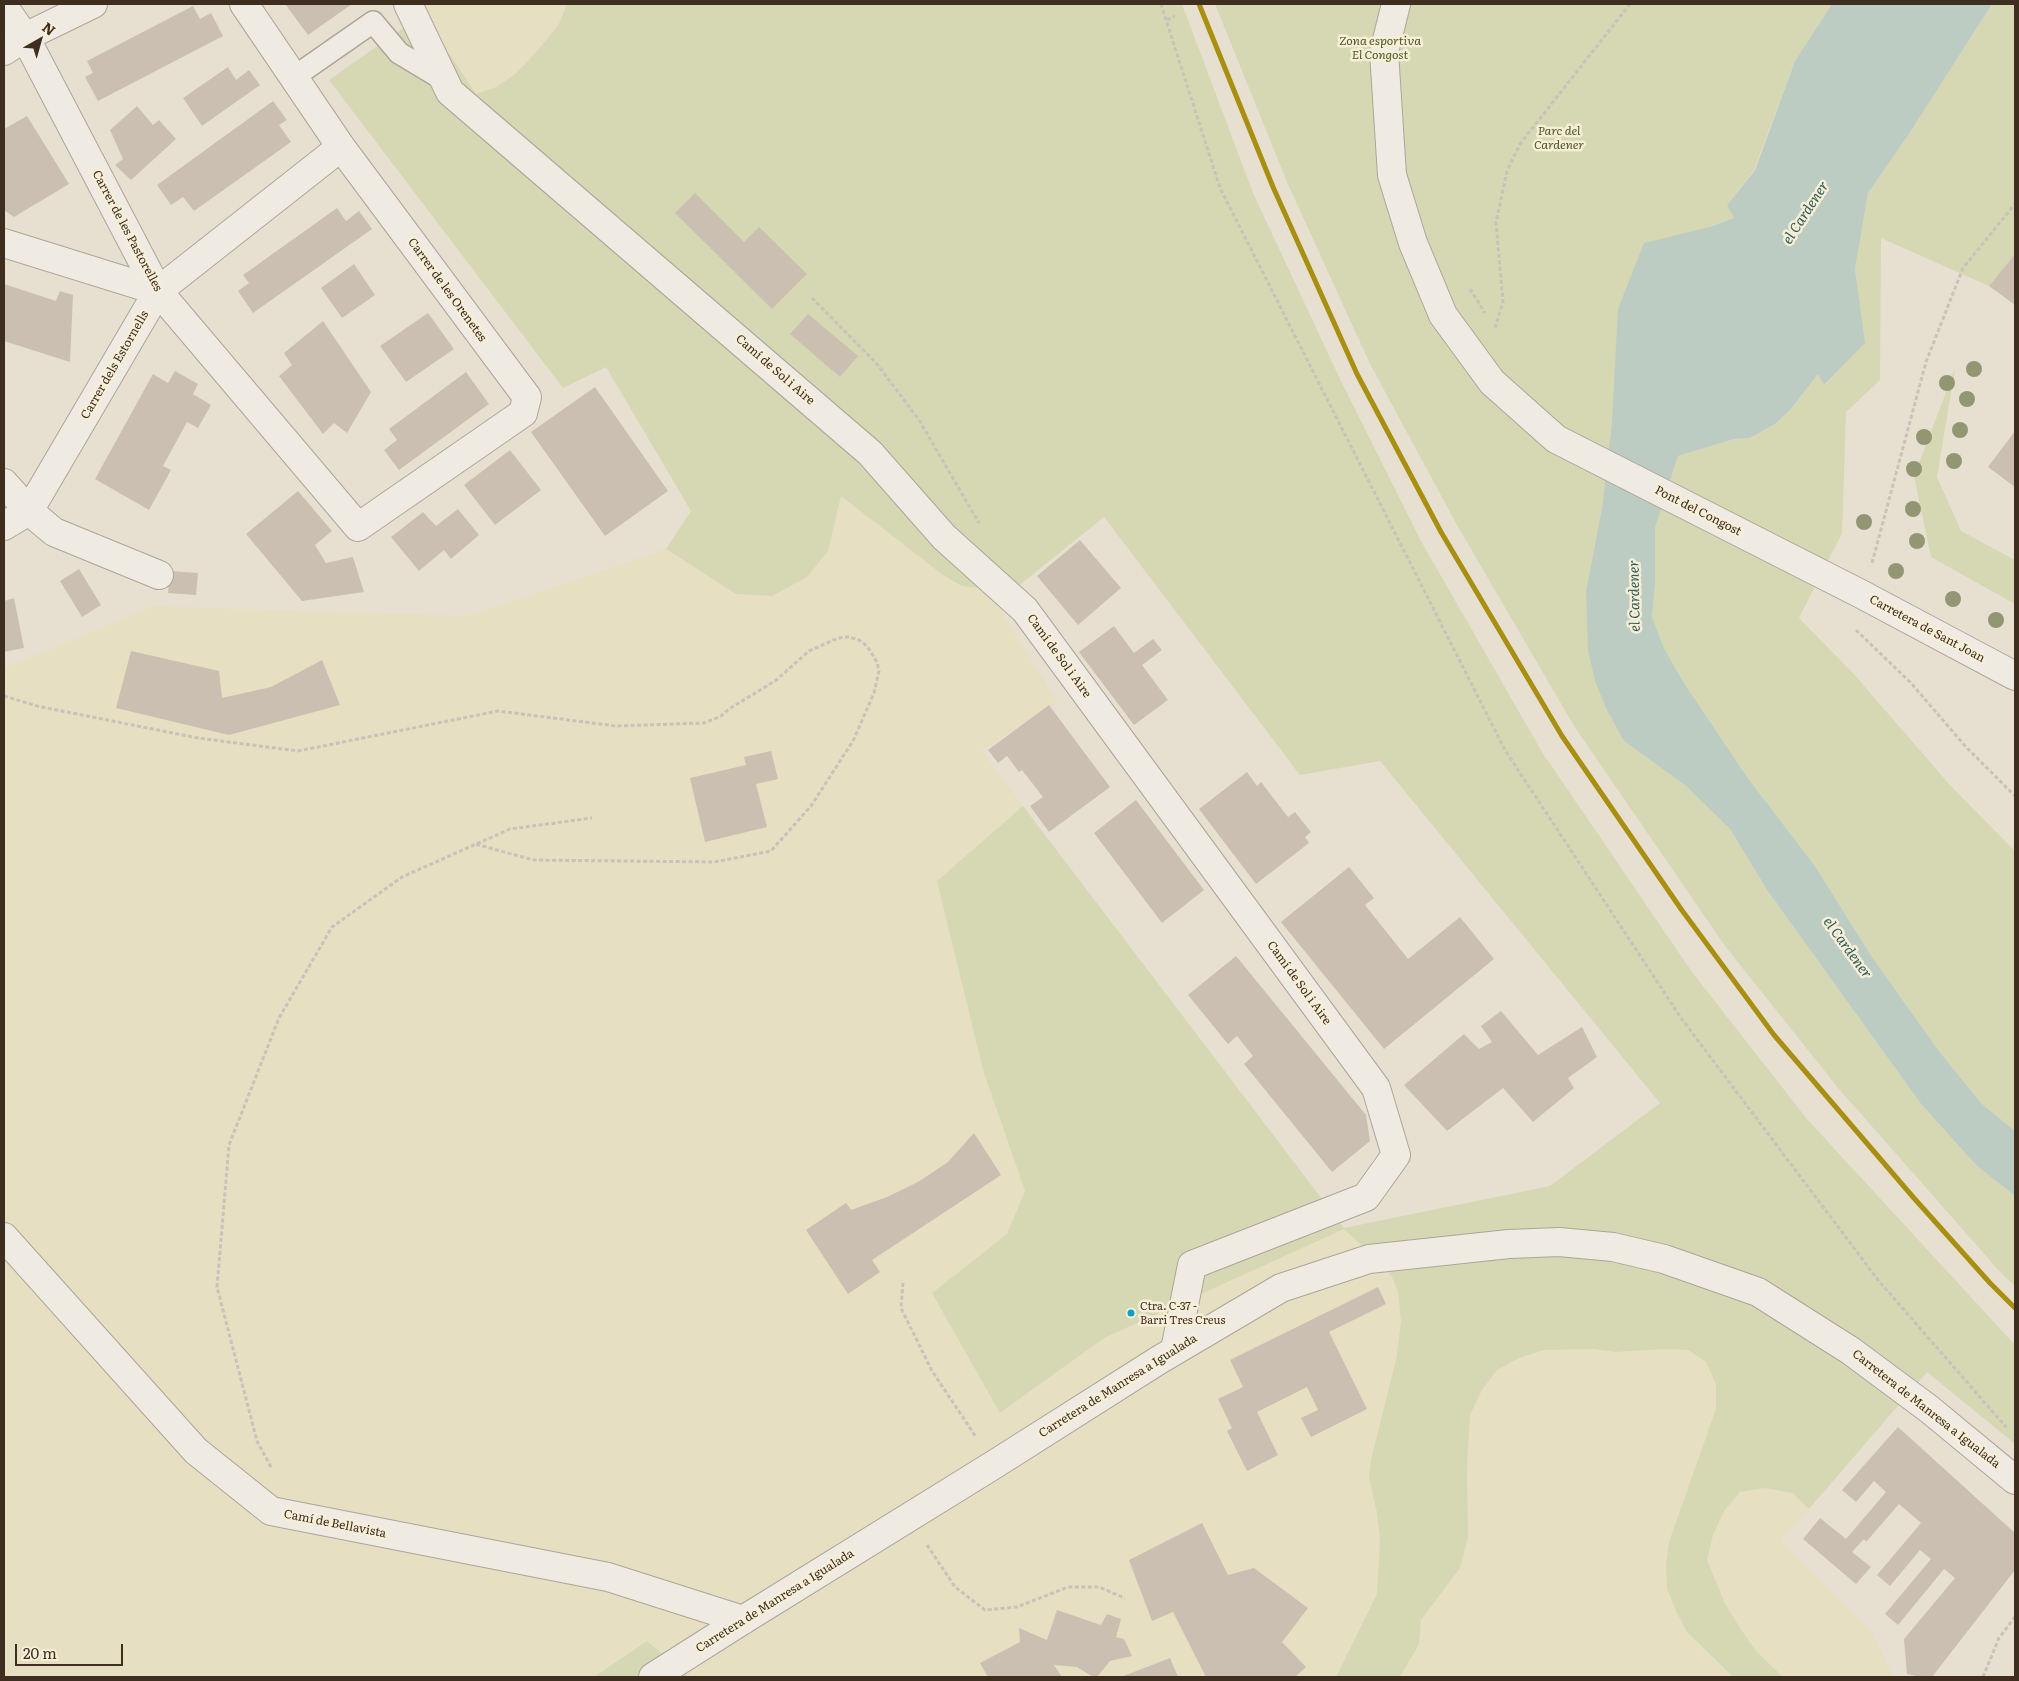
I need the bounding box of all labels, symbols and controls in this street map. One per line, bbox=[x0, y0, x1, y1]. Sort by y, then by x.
north arrow bbox=[15, 15, 65, 65]
text: N bbox=[38, 17, 60, 40]
park label: Zona esportiva El Congost bbox=[1339, 34, 1421, 62]
park label: Parc del Cardener bbox=[1534, 124, 1584, 152]
street label: Carrer de les Pastorelles bbox=[89, 168, 165, 294]
water label: el Cardener bbox=[1779, 178, 1833, 248]
street label: Carrer de les Orenetes bbox=[405, 235, 489, 345]
street label: Carrer dels Estornells bbox=[78, 308, 152, 422]
street label: Camí de Sol i Aire bbox=[733, 332, 817, 408]
street label: Pont del Congost bbox=[1652, 483, 1744, 539]
water label: el Cardener bbox=[1626, 560, 1644, 632]
street label: Carretera de Sant Joan bbox=[1867, 592, 1987, 666]
street label: Camí de Sol i Aire bbox=[1024, 611, 1094, 701]
water label: el Cardener bbox=[1819, 914, 1875, 982]
street label: Camí de Sol i Aire bbox=[1264, 938, 1334, 1028]
place label: Ctra. C-37 - Barri Tres Creus bbox=[1140, 1300, 1225, 1326]
marker: Ctra. C-37 - Barri Tres Creus bbox=[1126, 1308, 1136, 1318]
street label: Carretera de Manresa a Igualada bbox=[1036, 1331, 1200, 1441]
street label: Carretera de Manresa a Igualada bbox=[1849, 1347, 2003, 1471]
street label: Camí de Bellavista bbox=[283, 1507, 387, 1541]
street label: Carretera de Manresa a Igualada bbox=[693, 1546, 857, 1656]
scale bar bbox=[18, 1634, 125, 1666]
text: 20 m bbox=[23, 1641, 57, 1664]

